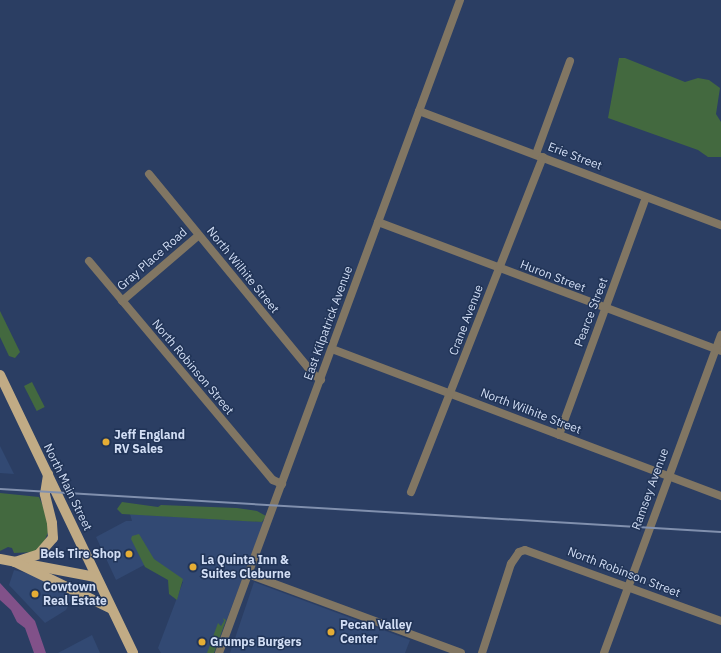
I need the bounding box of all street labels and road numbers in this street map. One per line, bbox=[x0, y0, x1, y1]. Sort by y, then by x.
street label: Erie Street bbox=[546, 139, 604, 173]
street label: North Wilhite Street bbox=[204, 224, 282, 316]
street label: Gray Place Road bbox=[114, 225, 190, 293]
street label: Huron Street bbox=[518, 257, 588, 295]
street label: East Kilpatrick Avenue bbox=[301, 264, 355, 382]
street label: Pearce Street bbox=[571, 275, 611, 349]
street label: Crane Avenue bbox=[446, 283, 486, 357]
street label: North Robinson Street bbox=[149, 317, 237, 417]
street label: North Wilhite Street bbox=[479, 385, 583, 437]
street label: North Main Street bbox=[41, 441, 95, 533]
street label: Ramsey Avenue bbox=[629, 446, 671, 532]
street label: North Robinson Street bbox=[566, 544, 682, 600]

